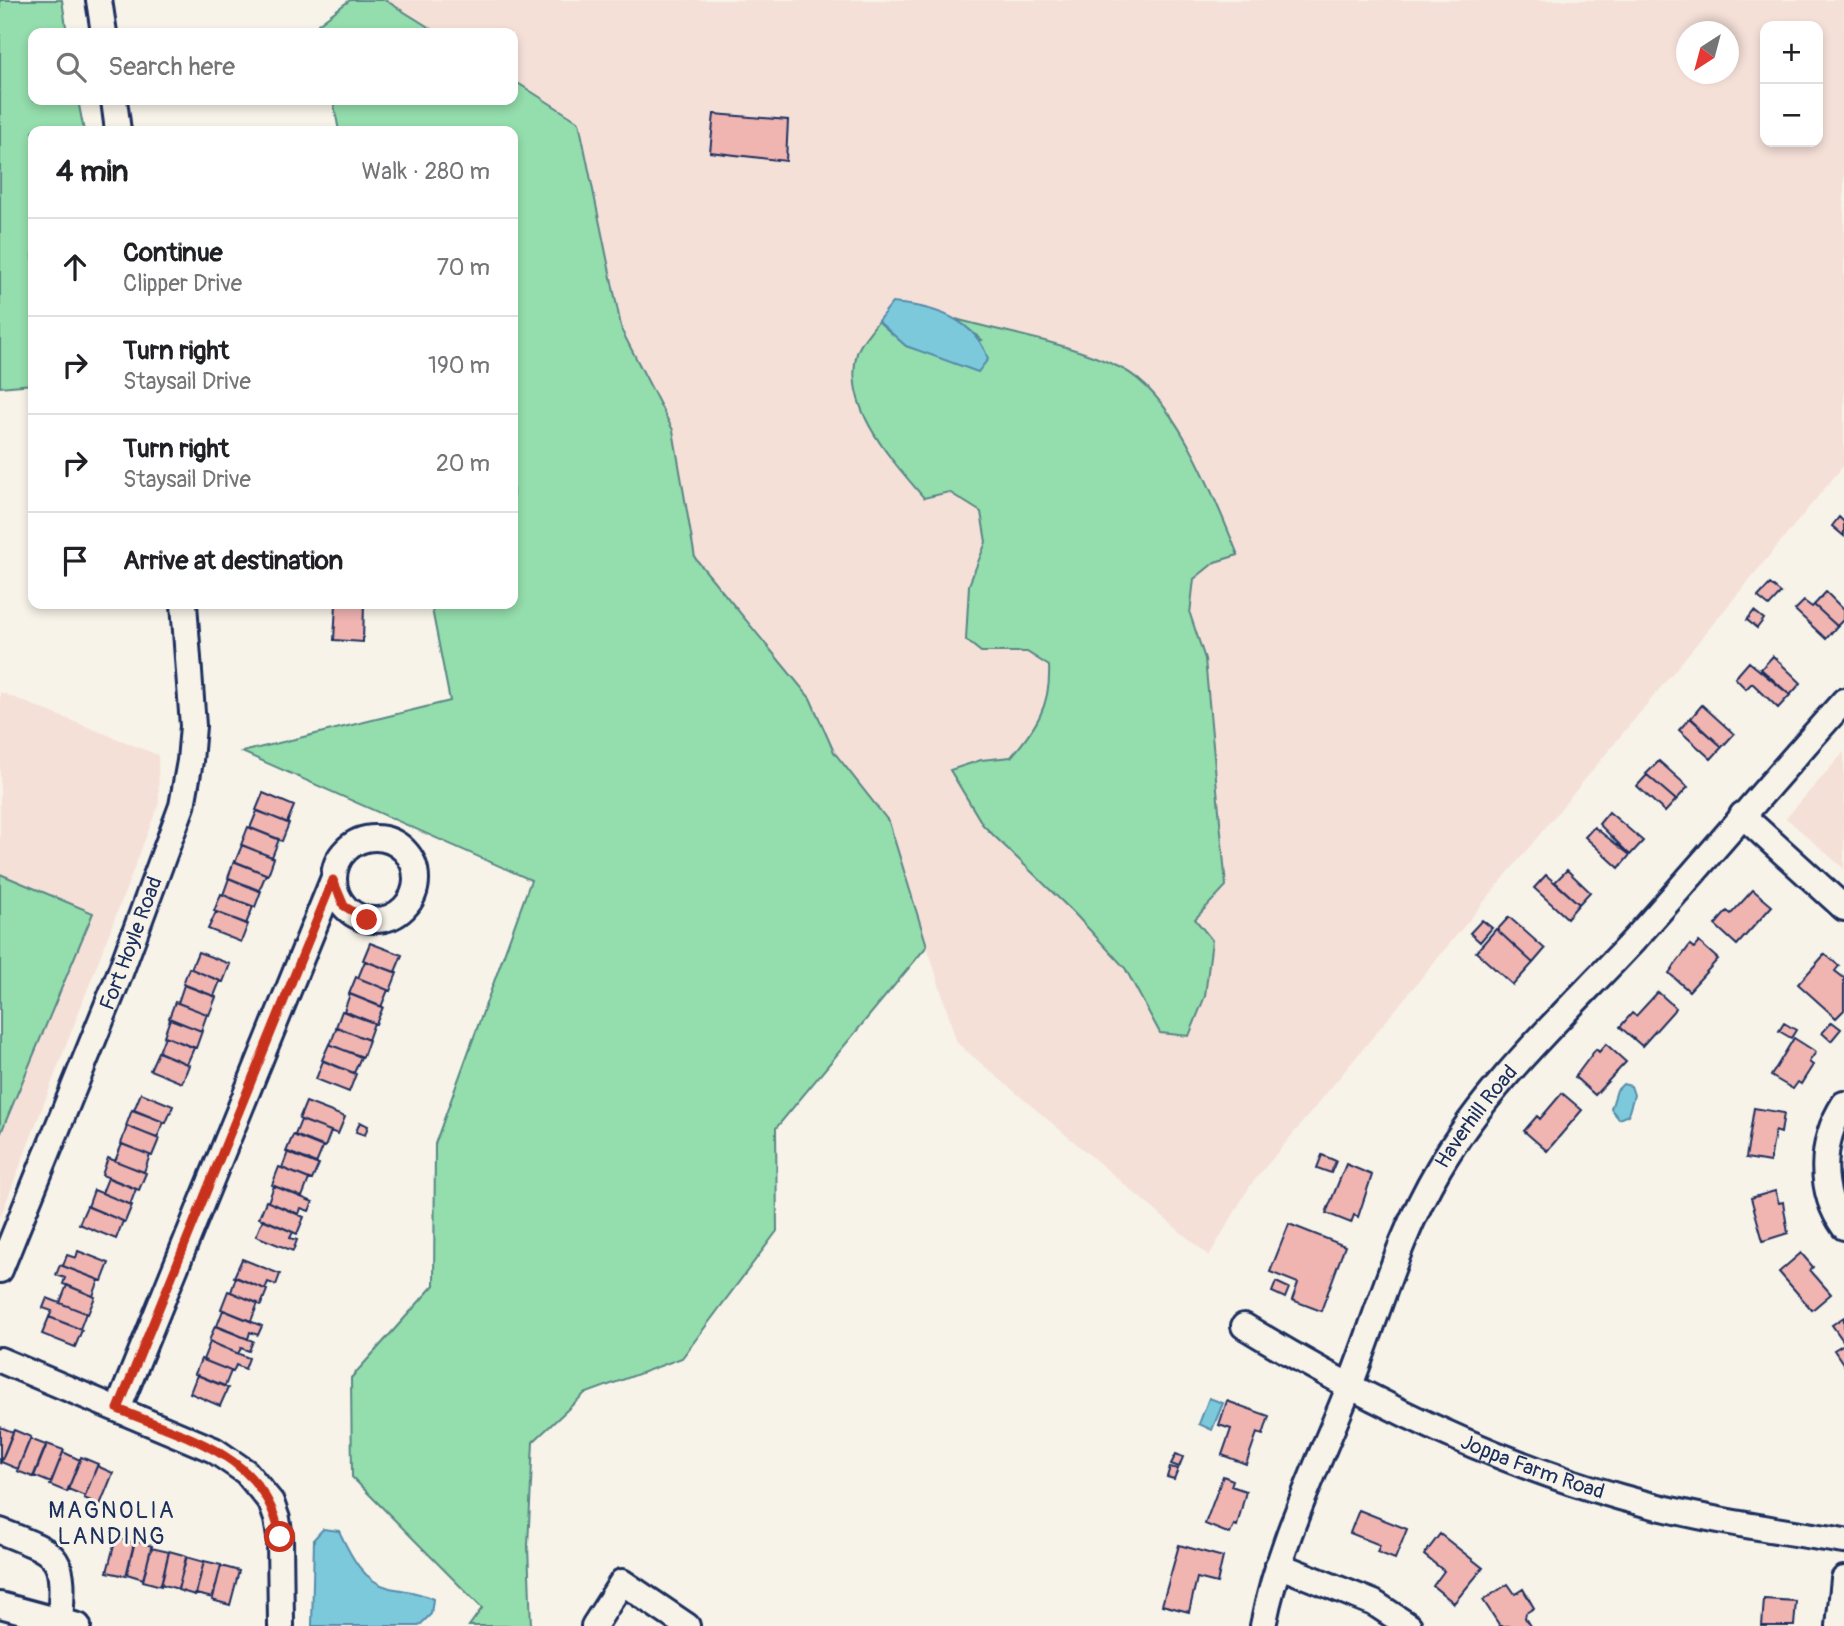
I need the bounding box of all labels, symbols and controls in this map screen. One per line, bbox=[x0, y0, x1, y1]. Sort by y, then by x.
north arrow bbox=[1676, 21, 1739, 84]
map controls bbox=[1760, 21, 1823, 147]
button: + bbox=[1760, 21, 1823, 84]
search box bbox=[28, 28, 518, 105]
icon: search bbox=[52, 48, 90, 86]
text: Search here bbox=[108, 51, 235, 83]
button: − bbox=[1760, 84, 1823, 147]
text: 4 min bbox=[56, 153, 129, 190]
text: Walk · 280 m bbox=[362, 157, 490, 186]
text: Continue bbox=[123, 237, 223, 269]
icon: ahead bbox=[56, 248, 94, 286]
text: 70 m bbox=[437, 253, 490, 282]
text: Clipper Drive bbox=[123, 269, 242, 298]
text: Turn right bbox=[123, 335, 229, 367]
icon: right bbox=[56, 346, 94, 384]
text: 190 m bbox=[428, 351, 490, 380]
text: Staysail Drive bbox=[123, 367, 251, 396]
text: Turn right bbox=[123, 433, 229, 465]
icon: right bbox=[56, 444, 94, 482]
text: 20 m bbox=[436, 449, 490, 478]
text: Staysail Drive bbox=[123, 465, 251, 494]
icon: arrive bbox=[56, 542, 94, 580]
text: Arrive at destination bbox=[123, 545, 343, 577]
street label: Fort Hoyle Road bbox=[94, 873, 169, 1014]
route end bbox=[351, 904, 382, 935]
street label: Haverhill Road bbox=[1429, 1059, 1523, 1173]
street label: Joppa Farm Road bbox=[1457, 1428, 1608, 1506]
district label: MAGNOLIA LANDING bbox=[48, 1496, 176, 1551]
route start bbox=[264, 1521, 295, 1552]

